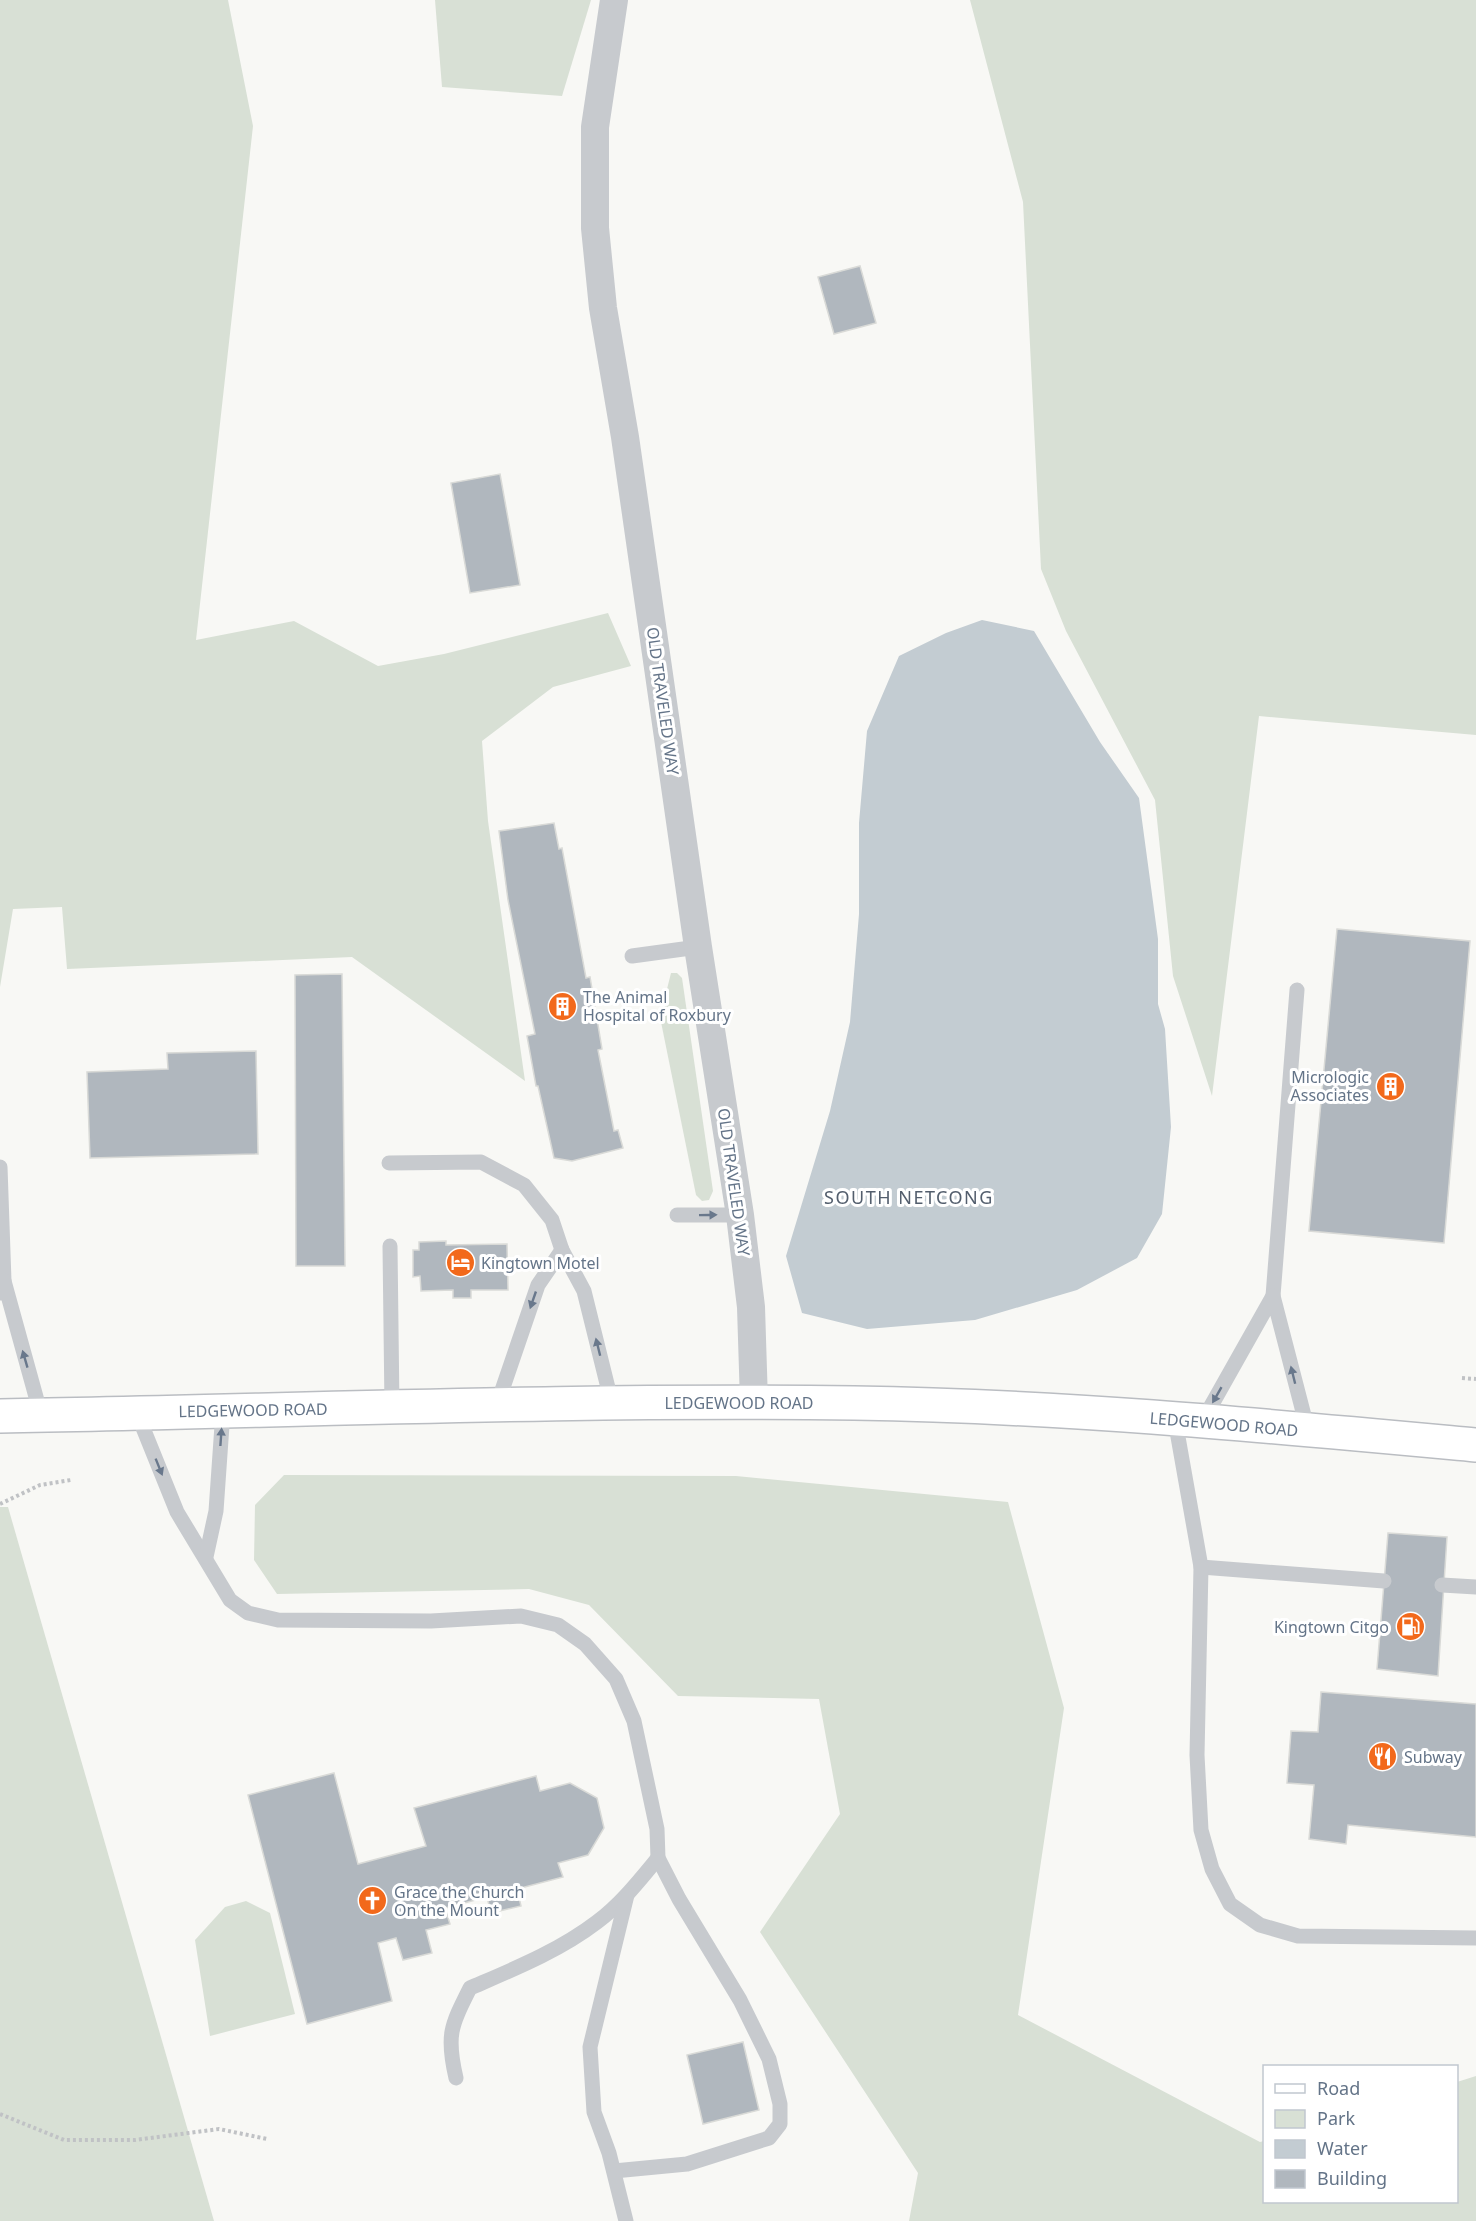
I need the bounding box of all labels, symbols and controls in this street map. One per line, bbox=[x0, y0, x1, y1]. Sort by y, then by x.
street label: OLD TRAVELED WAY bbox=[642, 626, 684, 777]
place label: The Animal Hospital of Roxbury bbox=[583, 986, 732, 1026]
building icon: The Animal Hospital of Roxbury bbox=[546, 990, 578, 1022]
place label: Micrologic Associates bbox=[1291, 1066, 1369, 1106]
building icon: Micrologic Associates bbox=[1374, 1070, 1406, 1102]
street label: OLD TRAVELED WAY bbox=[713, 1107, 755, 1258]
district label: SOUTH NETCONG bbox=[824, 1185, 994, 1209]
one-way arrow bbox=[699, 1210, 718, 1220]
hotel icon: Kingtown Motel bbox=[444, 1247, 476, 1279]
place label: Kingtown Motel bbox=[481, 1252, 600, 1274]
one-way arrow bbox=[528, 1291, 537, 1309]
one-way arrow bbox=[593, 1338, 603, 1356]
one-way arrow bbox=[20, 1350, 30, 1368]
one-way arrow bbox=[1288, 1365, 1298, 1384]
one-way arrow bbox=[1212, 1387, 1222, 1404]
street label: LEDGEWOOD ROAD bbox=[664, 1392, 814, 1414]
street label: LEDGEWOOD ROAD bbox=[178, 1398, 328, 1422]
street label: LEDGEWOOD ROAD bbox=[1149, 1407, 1299, 1441]
one-way arrow bbox=[217, 1428, 226, 1447]
one-way arrow bbox=[154, 1459, 164, 1477]
fuel station icon: Kingtown Citgo bbox=[1394, 1611, 1426, 1643]
place label: Kingtown Citgo bbox=[1274, 1616, 1389, 1638]
restaurant icon: Subway bbox=[1367, 1741, 1399, 1773]
place label: Subway bbox=[1404, 1746, 1463, 1768]
place label: Grace the Church On the Mount bbox=[394, 1881, 524, 1921]
church icon: Grace the Church On the Mount bbox=[357, 1885, 389, 1917]
legend bbox=[1263, 2065, 1458, 2203]
text: Road bbox=[1317, 2076, 1360, 2100]
text: Park bbox=[1317, 2106, 1355, 2130]
text: Water bbox=[1317, 2136, 1368, 2160]
text: Building bbox=[1317, 2166, 1387, 2190]

